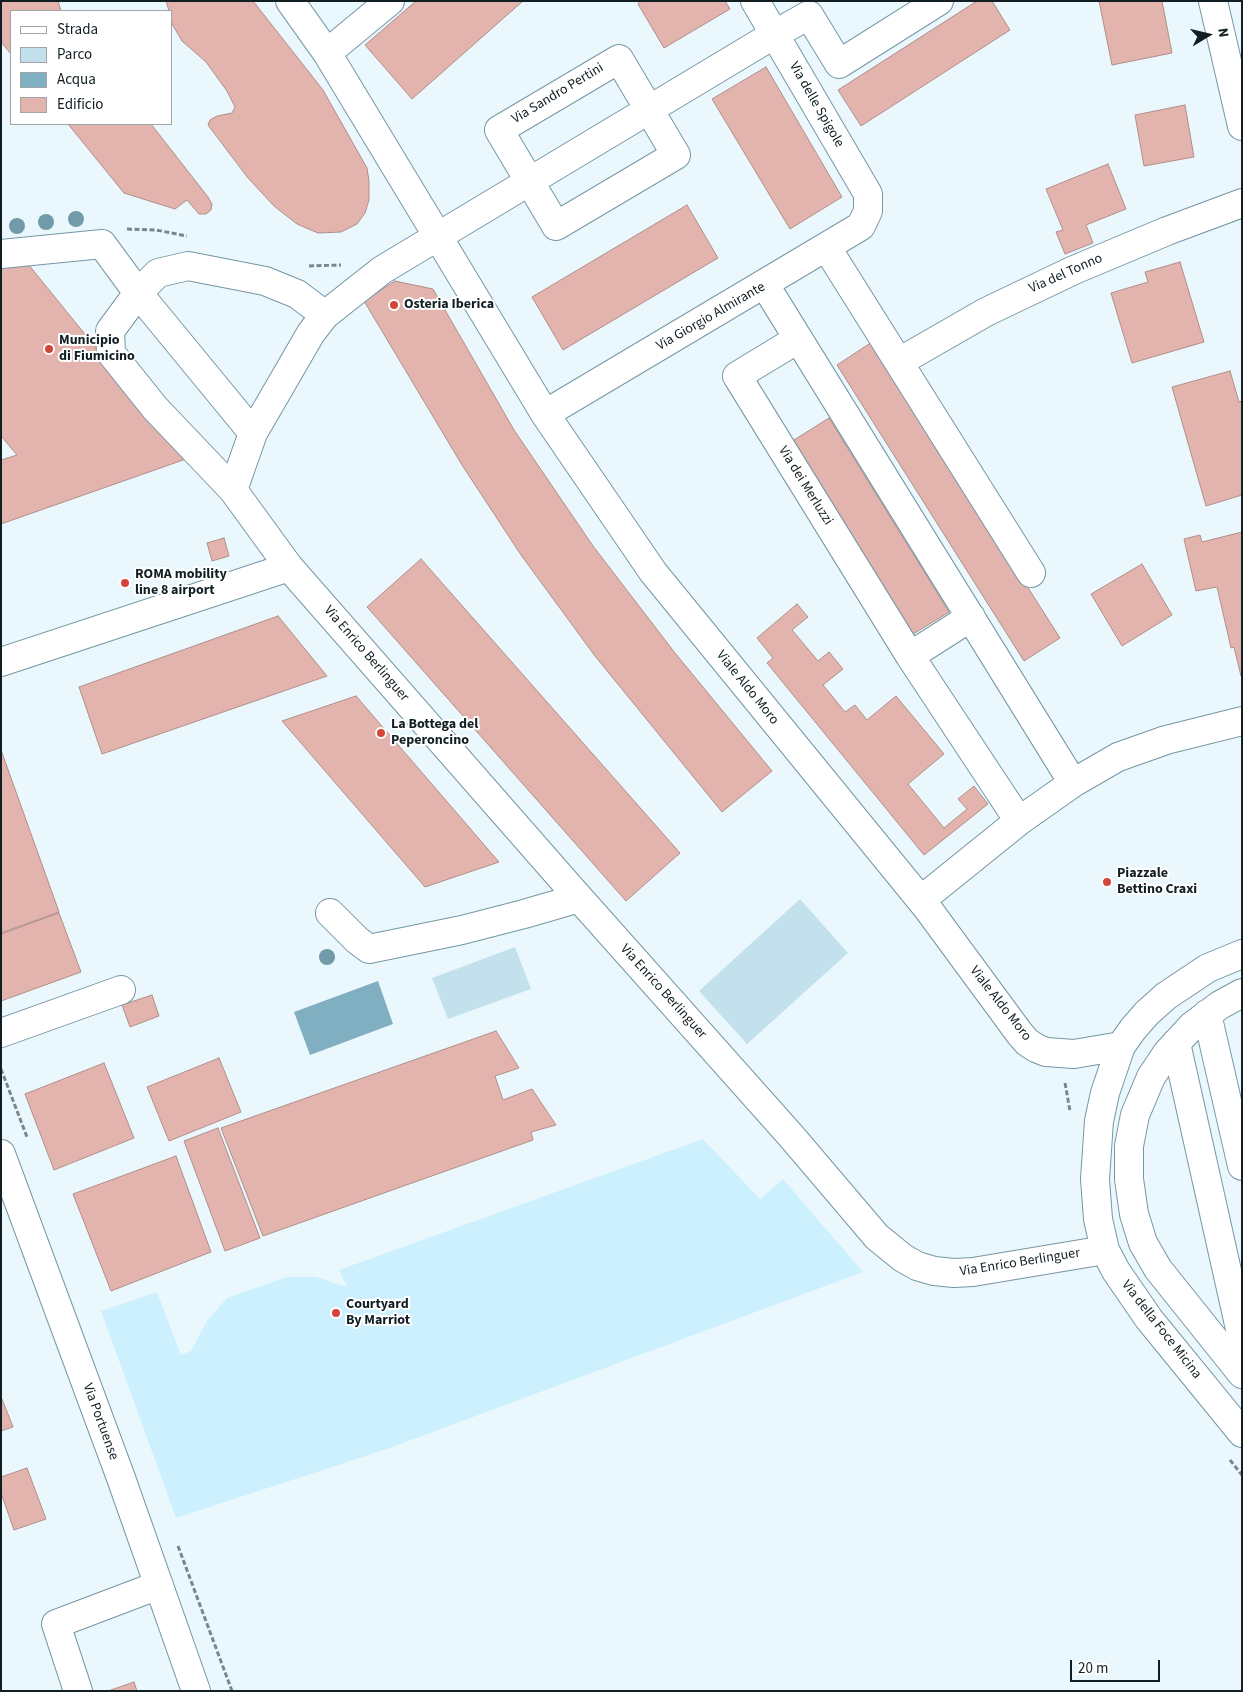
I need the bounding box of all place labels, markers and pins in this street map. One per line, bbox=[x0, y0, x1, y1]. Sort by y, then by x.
place label: Osteria Iberica bbox=[404, 297, 494, 313]
marker: Osteria Iberica bbox=[388, 299, 400, 311]
place label: Municipio di Fiumicino bbox=[59, 333, 135, 366]
marker: Municipio di Fiumicino bbox=[43, 343, 55, 355]
place label: ROMA mobility line 8 airport bbox=[135, 567, 227, 600]
marker: ROMA mobility line 8 airport bbox=[119, 577, 131, 589]
place label: La Bottega del Peperoncino bbox=[391, 717, 478, 750]
marker: La Bottega del Peperoncino bbox=[375, 727, 387, 739]
place label: Piazzale Bettino Craxi bbox=[1117, 866, 1197, 899]
marker: Piazzale Bettino Craxi bbox=[1101, 876, 1113, 888]
place label: Courtyard By Marriot bbox=[346, 1297, 410, 1330]
marker: Courtyard By Marriot bbox=[330, 1307, 342, 1319]

